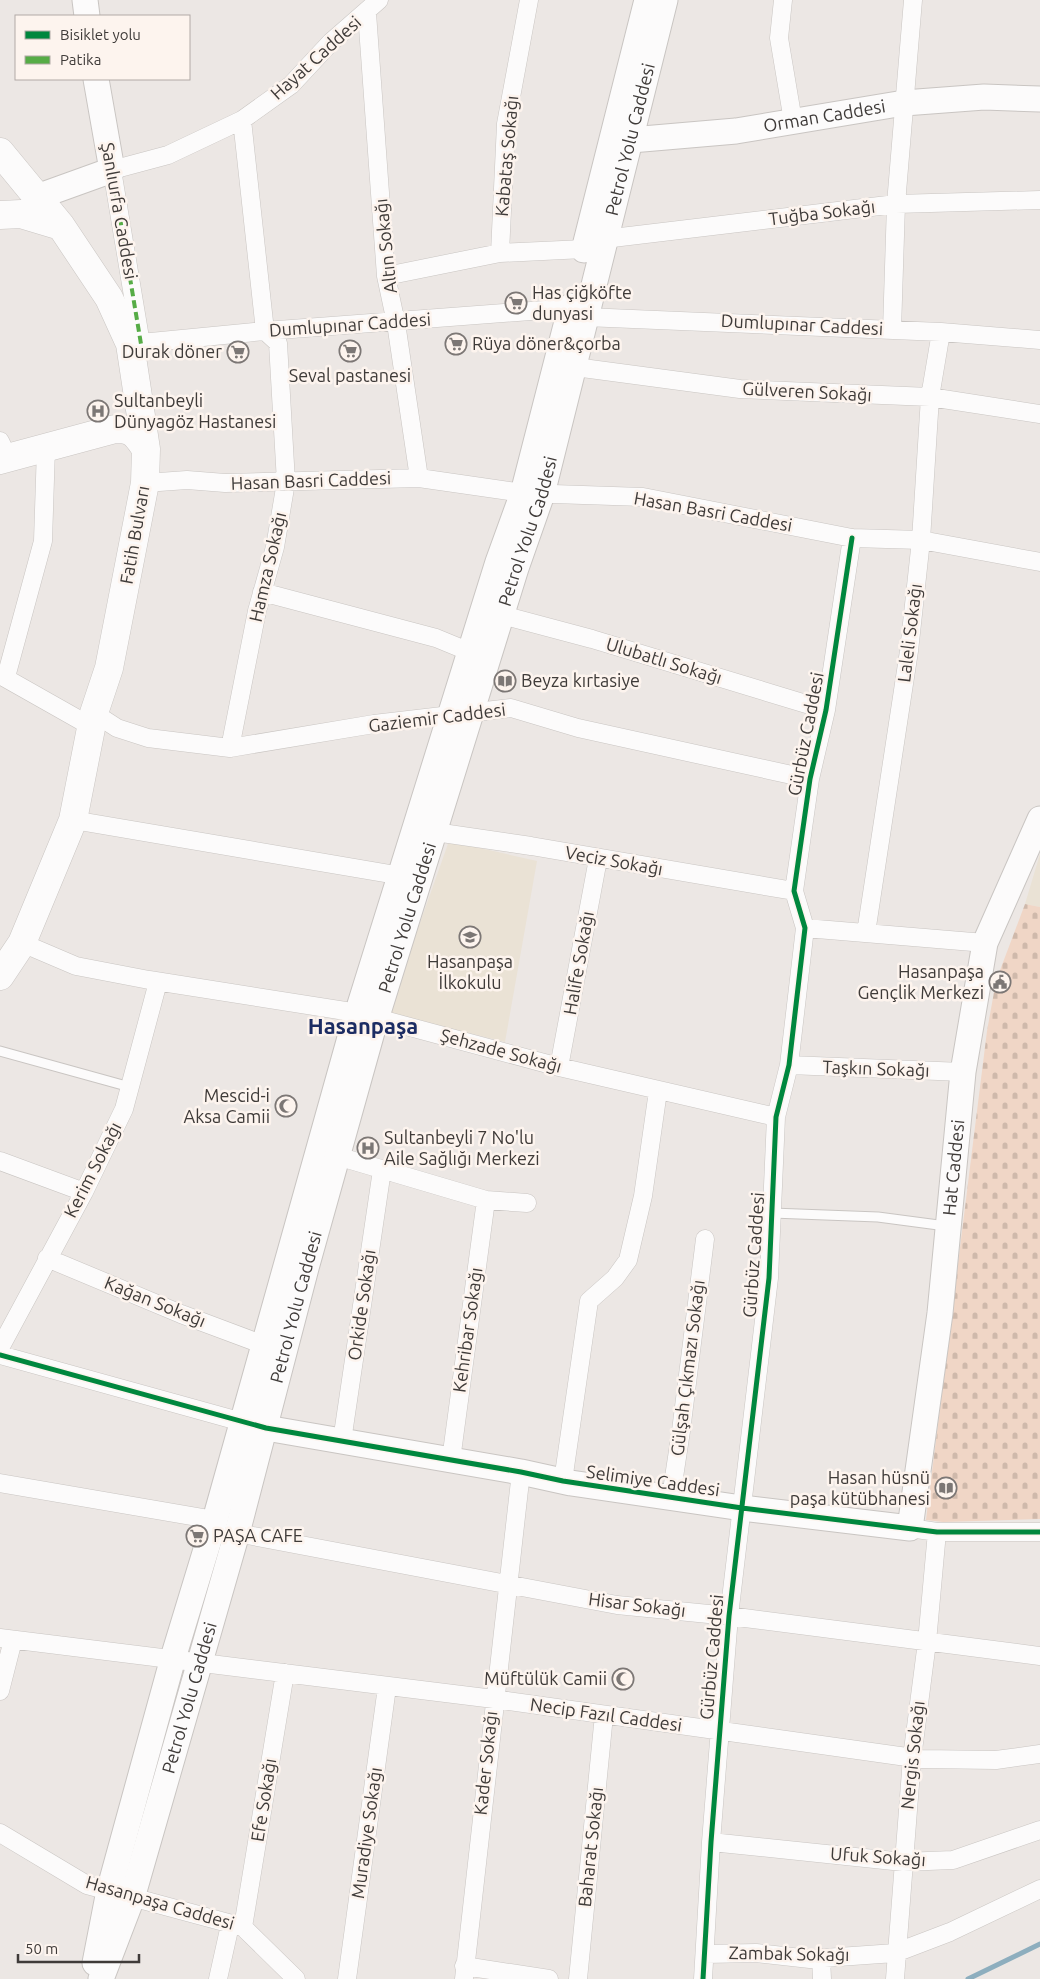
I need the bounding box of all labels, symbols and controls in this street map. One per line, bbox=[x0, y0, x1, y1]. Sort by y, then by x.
street label: Hayat Caddesi bbox=[266, 12, 365, 103]
legend bbox=[15, 15, 190, 80]
text: Bisiklet yolu bbox=[60, 26, 141, 43]
text: Patika bbox=[60, 51, 101, 68]
street label: Petrol Yolu Caddesi bbox=[601, 61, 658, 218]
street label: Kabataş Sokağı bbox=[491, 95, 521, 217]
street label: Orman Caddesi bbox=[762, 95, 887, 135]
street label: Şanlıurfa Caddesi bbox=[98, 141, 142, 281]
street label: Tuğba Sokağı bbox=[768, 196, 876, 228]
street label: Altın Sokağı bbox=[370, 198, 400, 295]
place label: Has çiğköfte dunyasi bbox=[532, 282, 632, 323]
supermarket icon: Has çiğköfte dunyasi bbox=[504, 291, 528, 315]
street label: Dumlupınar Caddesi bbox=[268, 308, 432, 340]
street label: Dumlupınar Caddesi bbox=[720, 310, 884, 338]
supermarket icon: Rüya döner&çorba bbox=[444, 332, 468, 356]
place label: Rüya döner&çorba bbox=[472, 333, 621, 353]
supermarket icon: Seval pastanesi bbox=[338, 339, 362, 363]
supermarket icon: Durak döner bbox=[226, 340, 250, 364]
place label: Durak döner bbox=[122, 341, 222, 361]
place label: Seval pastanesi bbox=[289, 365, 411, 385]
street label: Gülveren Sokağı bbox=[742, 378, 872, 404]
place label: Sultanbeyli Dünyagöz Hastanesi bbox=[114, 390, 276, 431]
hospital icon: Sultanbeyli Dünyagöz Hastanesi bbox=[86, 399, 110, 423]
street label: Petrol Yolu Caddesi bbox=[494, 454, 560, 608]
street label: Hasan Basri Caddesi bbox=[230, 467, 392, 493]
street label: Fatih Bulvarı bbox=[116, 484, 153, 586]
street label: Hasan Basri Caddesi bbox=[632, 487, 794, 535]
street label: Hamza Sokağı bbox=[245, 510, 289, 624]
street label: Laleli Sokağı bbox=[893, 582, 925, 683]
street label: Ulubatlı Sokağı bbox=[604, 633, 725, 687]
library icon: Beyza kırtasiye bbox=[493, 669, 517, 693]
place label: Beyza kırtasiye bbox=[521, 670, 640, 690]
street label: Gürbüz Caddesi bbox=[783, 670, 827, 797]
street label: Gaziemir Caddesi bbox=[367, 699, 507, 735]
street label: Petrol Yolu Caddesi bbox=[374, 840, 439, 995]
street label: Veciz Sokağı bbox=[564, 842, 665, 878]
street label: Halife Sokağı bbox=[559, 909, 597, 1016]
school or university icon: Hasanpaşa İlkokulu bbox=[458, 925, 482, 949]
place label: Hasanpaşa İlkokulu bbox=[427, 951, 513, 992]
place label: Hasanpaşa Gençlik Merkezi bbox=[857, 961, 984, 1002]
public building icon: Hasanpaşa Gençlik Merkezi bbox=[988, 970, 1012, 994]
district label: Hasanpaşa bbox=[308, 1013, 418, 1039]
street label: Şehzade Sokağı bbox=[438, 1024, 564, 1076]
street label: Taşkın Sokağı bbox=[822, 1056, 930, 1080]
place label: Mescid-i Aksa Camii bbox=[183, 1085, 270, 1126]
mosque icon: Mescid-i Aksa Camii bbox=[274, 1094, 298, 1118]
street label: Kerim Sokağı bbox=[59, 1118, 125, 1221]
street label: Hat Caddesi bbox=[938, 1119, 967, 1217]
place label: Sultanbeyli 7 No'lu Aile Sağlığı Merkezi bbox=[384, 1127, 540, 1168]
hospital icon: Sultanbeyli 7 No'lu Aile Sağlığı Merkezi bbox=[356, 1136, 380, 1160]
street label: Gürbüz Caddesi bbox=[739, 1192, 767, 1318]
street label: Petrol Yolu Caddesi bbox=[265, 1229, 325, 1385]
street label: Orkide Sokağı bbox=[343, 1248, 379, 1362]
street label: Kehribar Sokağı bbox=[448, 1266, 486, 1394]
street label: Kağan Sokağı bbox=[102, 1272, 209, 1330]
street label: Gülşah Çıkmazı Sokağı bbox=[666, 1279, 708, 1457]
street label: Selimiye Caddesi bbox=[585, 1461, 721, 1499]
place label: Hasan hüsnü paşa kütübhanesi bbox=[790, 1467, 930, 1508]
library icon: Hasan hüsnü paşa kütübhanesi bbox=[934, 1476, 958, 1500]
supermarket icon: PAŞA CAFE bbox=[185, 1524, 209, 1548]
place label: PAŞA CAFE bbox=[213, 1525, 303, 1545]
street label: Hisar Sokağı bbox=[587, 1588, 687, 1620]
street label: Gürbüz Caddesi bbox=[696, 1593, 726, 1720]
street label: Petrol Yolu Caddesi bbox=[157, 1620, 220, 1775]
mosque icon: Müftülük Camii bbox=[611, 1667, 635, 1691]
place label: Müftülük Camii bbox=[484, 1668, 607, 1688]
street label: Necip Fazıl Caddesi bbox=[529, 1693, 683, 1735]
street label: Nergis Sokağı bbox=[896, 1700, 928, 1810]
street label: Kader Sokağı bbox=[470, 1710, 500, 1816]
street label: Efe Sokağı bbox=[247, 1757, 279, 1843]
street label: Muradiye Sokağı bbox=[347, 1766, 385, 1900]
street label: Baharat Sokağı bbox=[574, 1786, 606, 1908]
street label: Ufuk Sokağı bbox=[830, 1843, 926, 1869]
street label: Hasanpaşa Caddesi bbox=[84, 1871, 237, 1933]
scale bar bbox=[18, 1932, 139, 1964]
text: 50 m bbox=[25, 1940, 58, 1957]
street label: Zambak Sokağı bbox=[728, 1942, 850, 1964]

